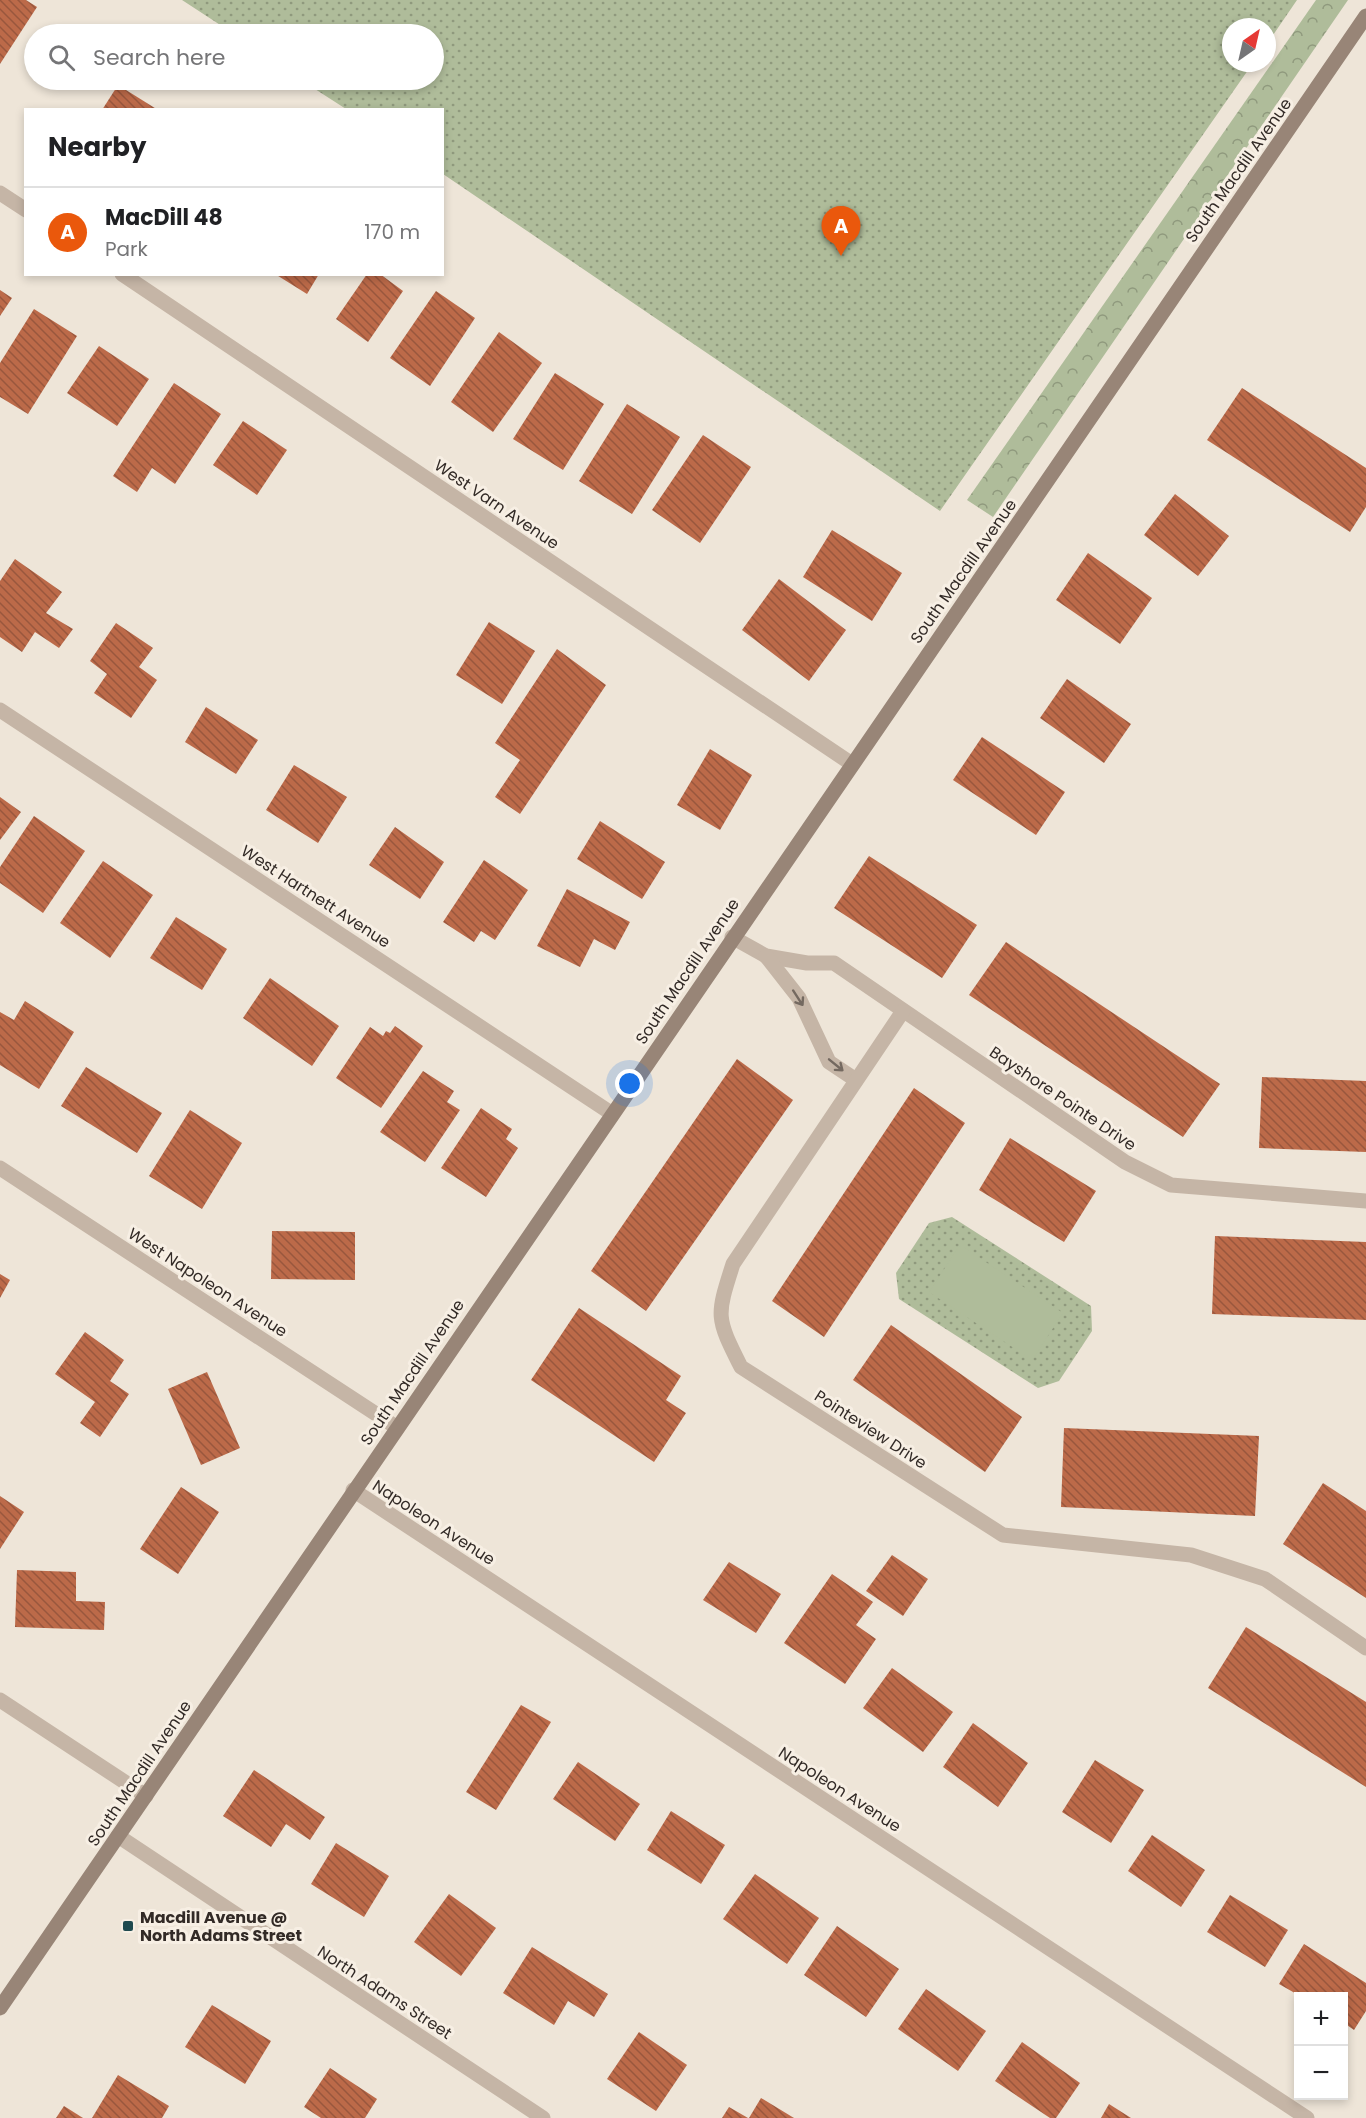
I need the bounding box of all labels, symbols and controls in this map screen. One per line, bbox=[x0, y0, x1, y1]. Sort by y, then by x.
north arrow bbox=[1222, 18, 1276, 72]
search box bbox=[24, 24, 444, 90]
icon: search bbox=[45, 41, 78, 74]
text: Search here bbox=[93, 42, 226, 73]
street label: South Macdill Avenue bbox=[1180, 93, 1297, 247]
text: Nearby bbox=[48, 129, 146, 165]
text: MacDill 48 bbox=[105, 202, 223, 233]
pin: A bbox=[822, 206, 860, 256]
text: A bbox=[60, 218, 75, 246]
text: 170 m bbox=[364, 218, 420, 246]
text: Park bbox=[105, 235, 148, 263]
street label: West Varn Avenue bbox=[430, 454, 564, 555]
street label: South Macdill Avenue bbox=[905, 494, 1022, 648]
street label: West Hartnett Avenue bbox=[237, 839, 395, 953]
street label: South Macdill Avenue bbox=[630, 894, 745, 1049]
one-way arrow bbox=[792, 989, 804, 1006]
street label: Bayshore Pointe Drive bbox=[985, 1041, 1141, 1156]
one-way arrow bbox=[828, 1059, 844, 1072]
your location bbox=[615, 1069, 644, 1098]
street label: West Napoleon Avenue bbox=[124, 1222, 292, 1343]
street label: South Macdill Avenue bbox=[355, 1295, 470, 1450]
street label: Pointeview Drive bbox=[810, 1384, 931, 1474]
street label: Napoleon Avenue bbox=[368, 1474, 500, 1571]
street label: South Macdill Avenue bbox=[82, 1696, 197, 1851]
street label: Napoleon Avenue bbox=[774, 1741, 906, 1838]
place label: Macdill Avenue @ North Adams Street bbox=[140, 1906, 302, 1947]
marker: Macdill Avenue @ North Adams Street bbox=[121, 1919, 135, 1933]
street label: North Adams Street bbox=[313, 1940, 457, 2045]
map controls bbox=[1294, 1992, 1348, 2100]
button: + bbox=[1294, 1992, 1348, 2046]
button: − bbox=[1294, 2046, 1348, 2100]

